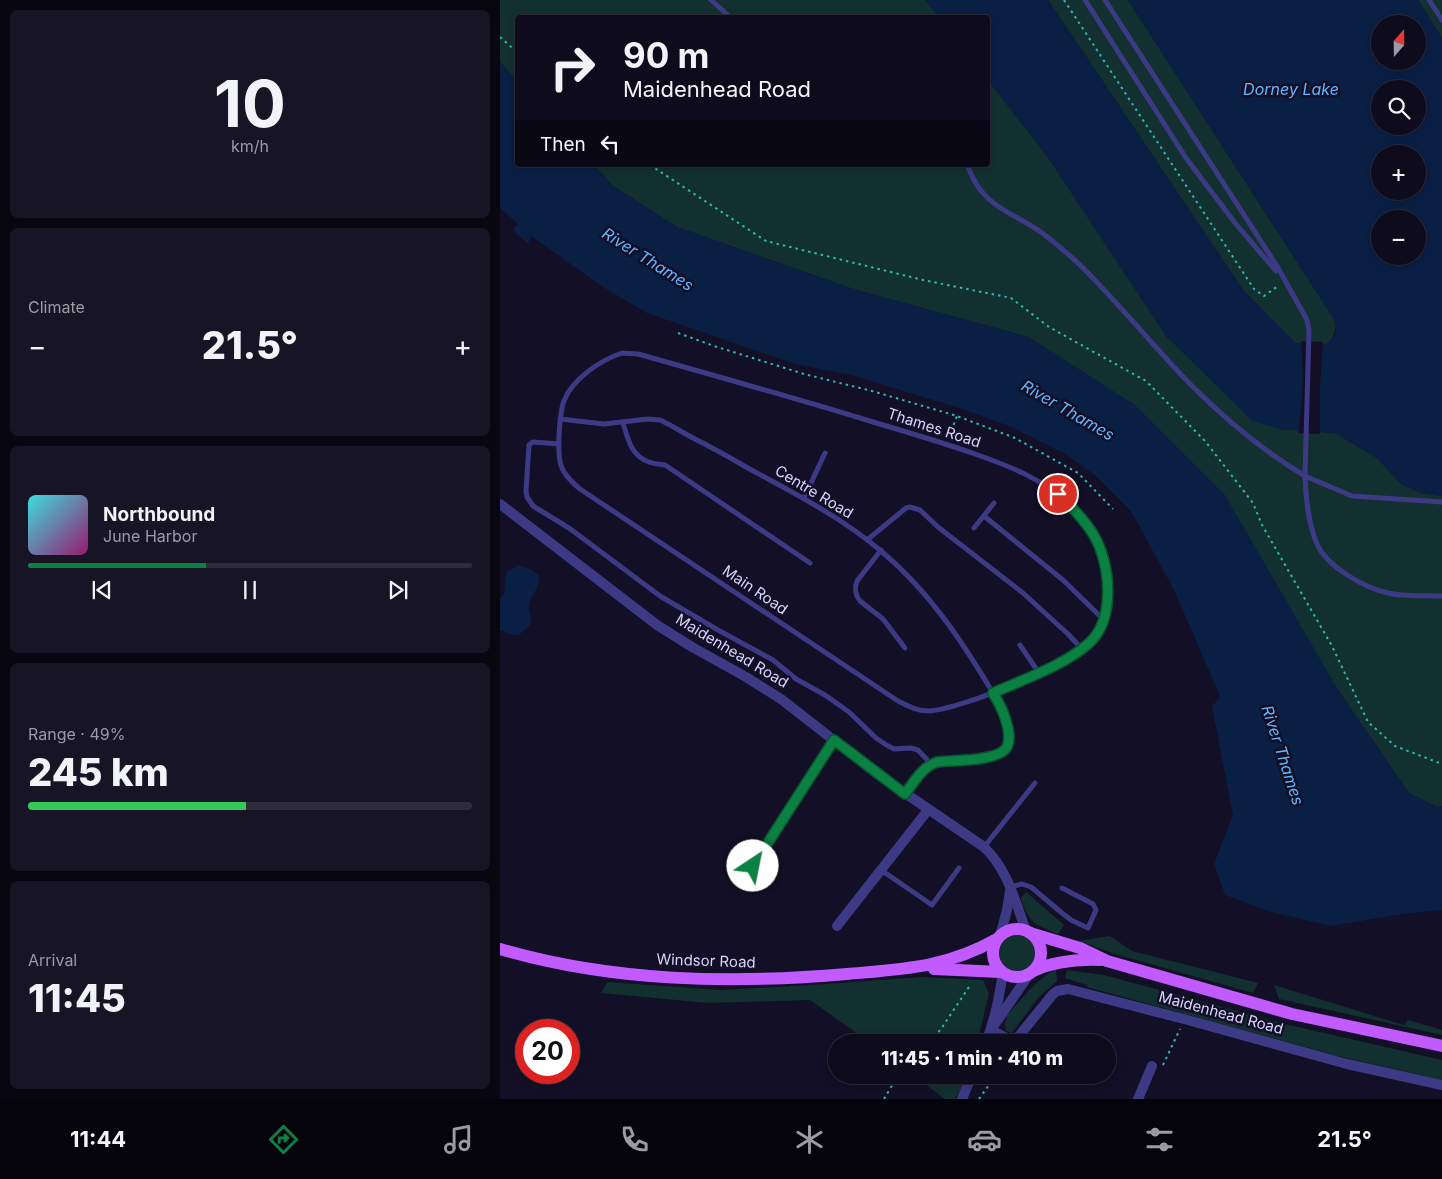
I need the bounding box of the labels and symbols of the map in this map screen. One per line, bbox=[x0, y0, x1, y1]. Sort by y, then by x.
north arrow bbox=[1371, 15, 1426, 70]
water label: Dorney Lake bbox=[1243, 79, 1339, 99]
water label: River Thames bbox=[599, 223, 697, 295]
water label: River Thames bbox=[1018, 375, 1118, 445]
street label: Thames Road bbox=[885, 403, 983, 452]
street label: Centre Road bbox=[772, 461, 857, 522]
pin bbox=[1037, 473, 1079, 515]
street label: Main Road bbox=[719, 561, 792, 618]
street label: Maidenhead Road bbox=[672, 609, 792, 692]
water label: River Thames bbox=[1257, 703, 1309, 807]
position arrow bbox=[726, 839, 778, 891]
street label: Windsor Road bbox=[656, 949, 756, 972]
street label: Maidenhead Road bbox=[1157, 987, 1285, 1038]
speed limit sign: 20 bbox=[515, 1019, 580, 1084]

